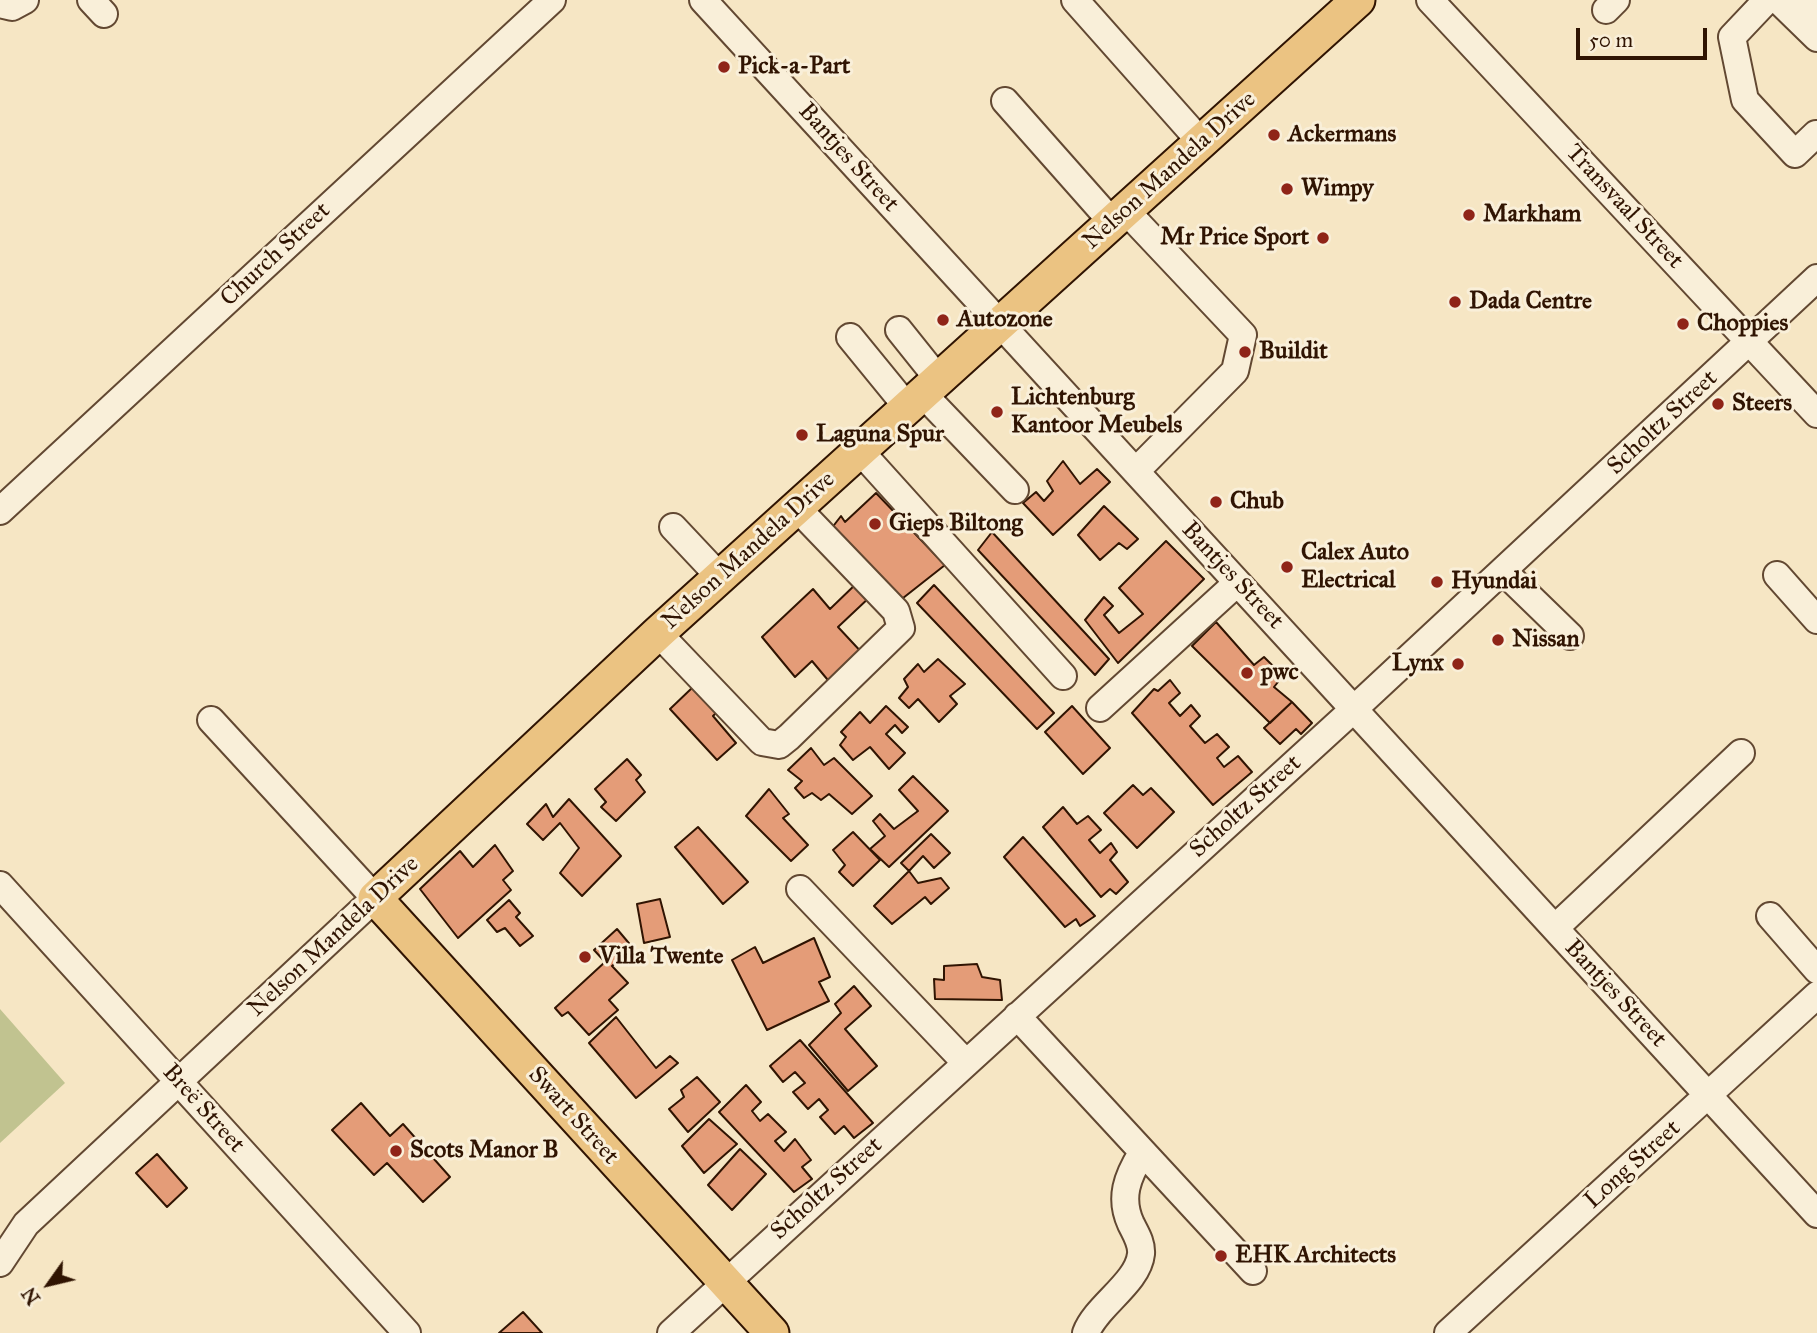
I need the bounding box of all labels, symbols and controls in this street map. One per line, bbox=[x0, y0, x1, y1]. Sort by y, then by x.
scale bar bbox=[1579, 14, 1710, 58]
text: 50 m bbox=[1589, 27, 1633, 53]
place label: Pick-a-Part bbox=[738, 53, 850, 81]
marker: Pick-a-Part bbox=[716, 59, 732, 75]
street label: Nelson Mandela Drive bbox=[1078, 86, 1262, 256]
street label: Bantjes Street bbox=[792, 98, 904, 218]
place label: Ackermans bbox=[1288, 121, 1396, 149]
marker: Ackermans bbox=[1266, 127, 1282, 143]
street label: Transvaal Street bbox=[1559, 139, 1689, 275]
place label: Wimpy bbox=[1301, 175, 1374, 203]
marker: Wimpy bbox=[1279, 181, 1295, 197]
street label: Church Street bbox=[215, 197, 337, 313]
place label: Markham bbox=[1483, 201, 1581, 229]
marker: Markham bbox=[1461, 207, 1477, 223]
place label: Mr Price Sport bbox=[1160, 224, 1309, 252]
marker: Mr Price Sport bbox=[1315, 230, 1331, 246]
place label: Dada Centre bbox=[1469, 288, 1592, 316]
marker: Dada Centre bbox=[1447, 294, 1463, 310]
place label: Autozone bbox=[957, 306, 1053, 334]
place label: Choppies bbox=[1697, 310, 1788, 338]
marker: Autozone bbox=[935, 312, 951, 328]
marker: Choppies bbox=[1675, 316, 1691, 332]
place label: Buildit bbox=[1259, 338, 1328, 366]
marker: Buildit bbox=[1237, 344, 1253, 360]
street label: Scholtz Street bbox=[1602, 365, 1724, 481]
place label: Lichtenburg Kantoor Meubels bbox=[1011, 384, 1182, 440]
place label: Steers bbox=[1732, 390, 1792, 418]
marker: Steers bbox=[1710, 396, 1726, 412]
marker: Lichtenburg Kantoor Meubels bbox=[989, 404, 1005, 420]
place label: Laguna Spur bbox=[816, 421, 944, 449]
marker: Laguna Spur bbox=[794, 427, 810, 443]
street label: Nelson Mandela Drive bbox=[657, 466, 841, 636]
place label: Chub bbox=[1230, 488, 1284, 516]
marker: Chub bbox=[1208, 494, 1224, 510]
place label: Gieps Biltong bbox=[889, 510, 1023, 538]
marker: Gieps Biltong bbox=[867, 516, 883, 532]
street label: Bantjes Street bbox=[1175, 516, 1289, 636]
place label: Calex Auto Electrical bbox=[1301, 539, 1409, 595]
marker: Calex Auto Electrical bbox=[1279, 559, 1295, 575]
place label: Hyundai bbox=[1451, 568, 1537, 596]
marker: Hyundai bbox=[1429, 574, 1445, 590]
place label: Nissan bbox=[1512, 626, 1579, 654]
marker: Nissan bbox=[1490, 632, 1506, 648]
place label: Lynx bbox=[1392, 650, 1444, 678]
marker: Lynx bbox=[1450, 656, 1466, 672]
place label: pwc bbox=[1261, 659, 1299, 687]
marker: pwc bbox=[1239, 665, 1255, 681]
street label: Scholtz Street bbox=[1184, 749, 1308, 865]
street label: Nelson Mandela Drive bbox=[243, 850, 425, 1024]
street label: Bantjes Street bbox=[1558, 934, 1672, 1054]
place label: Villa Twente bbox=[599, 943, 724, 971]
marker: Villa Twente bbox=[577, 949, 593, 965]
street label: Breë Street bbox=[156, 1059, 250, 1159]
street label: Swart Street bbox=[522, 1061, 624, 1171]
street label: Long Street bbox=[1579, 1114, 1687, 1216]
street label: Scholtz Street bbox=[765, 1131, 889, 1247]
place label: Scots Manor B bbox=[410, 1137, 559, 1165]
marker: Scots Manor B bbox=[388, 1143, 404, 1159]
place label: EHK Architects bbox=[1235, 1242, 1396, 1270]
marker: EHK Architects bbox=[1213, 1248, 1229, 1264]
north arrow bbox=[14, 1249, 84, 1319]
text: N bbox=[17, 1283, 45, 1309]

